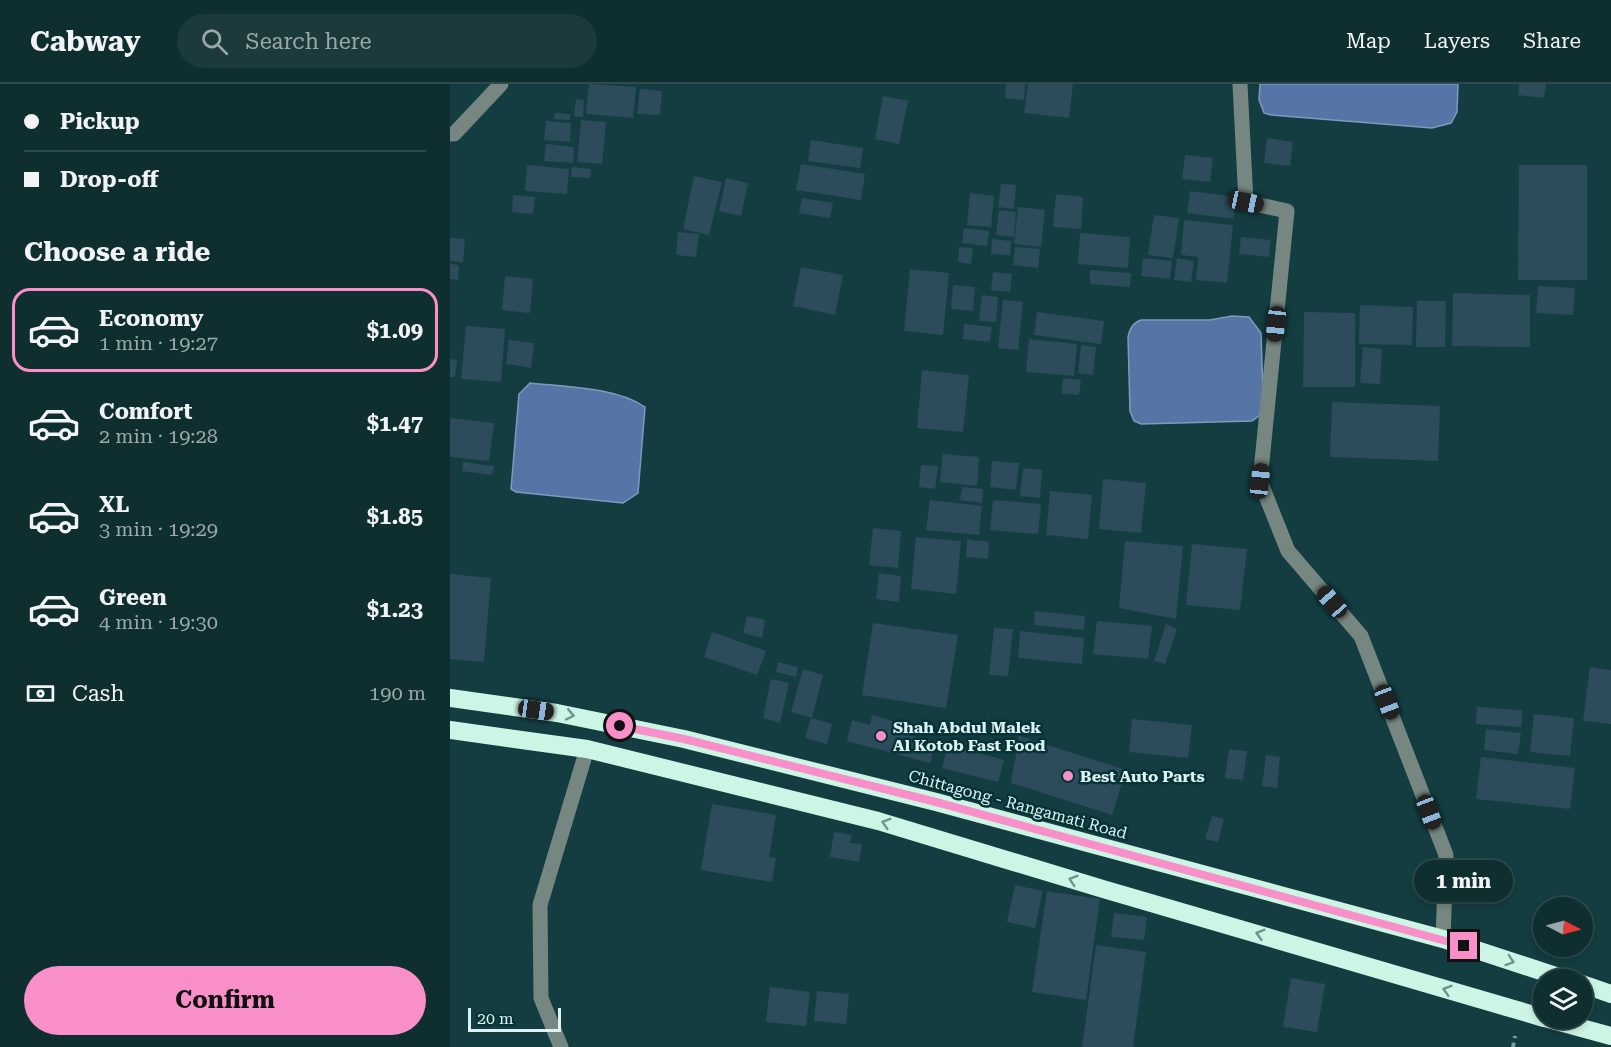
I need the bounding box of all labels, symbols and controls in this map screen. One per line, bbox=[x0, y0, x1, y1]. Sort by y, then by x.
search box bbox=[177, 14, 597, 68]
text: Cabway bbox=[30, 25, 141, 58]
icon: search bbox=[198, 25, 231, 58]
text: Search here bbox=[246, 29, 372, 54]
text: Map bbox=[1346, 29, 1391, 53]
text: Layers bbox=[1424, 29, 1490, 53]
text: Share bbox=[1523, 29, 1581, 53]
text: Pickup bbox=[60, 109, 140, 134]
text: Drop-off bbox=[60, 167, 158, 192]
car bbox=[1227, 189, 1265, 215]
text: Choose a ride bbox=[24, 236, 210, 268]
icon: car bbox=[27, 303, 81, 357]
car bbox=[1265, 305, 1287, 343]
text: Economy bbox=[99, 306, 203, 331]
text: $1.09 bbox=[367, 318, 423, 343]
text: 1 min · 19:27 bbox=[99, 331, 218, 355]
icon: car bbox=[27, 396, 81, 450]
text: Comfort bbox=[99, 399, 192, 424]
text: $1.47 bbox=[367, 411, 423, 436]
text: 2 min · 19:28 bbox=[99, 424, 218, 448]
car bbox=[1249, 462, 1271, 500]
icon: car bbox=[27, 489, 81, 543]
text: XL bbox=[99, 492, 129, 517]
text: $1.85 bbox=[367, 504, 423, 529]
text: 3 min · 19:29 bbox=[99, 517, 218, 541]
icon: car bbox=[27, 582, 81, 636]
car bbox=[1313, 583, 1351, 621]
text: Green bbox=[99, 585, 167, 610]
text: $1.23 bbox=[367, 597, 423, 622]
text: 4 min · 19:30 bbox=[99, 610, 218, 634]
icon: cash bbox=[24, 677, 57, 710]
text: Cash bbox=[72, 681, 124, 706]
text: 190 m bbox=[369, 681, 426, 705]
car bbox=[1372, 682, 1402, 722]
car bbox=[517, 699, 555, 721]
one-way arrow bbox=[565, 708, 575, 721]
route start bbox=[606, 712, 633, 739]
place label: Shah Abdul Malek Al Kotob Fast Food bbox=[893, 718, 1046, 755]
marker: Shah Abdul Malek Al Kotob Fast Food bbox=[874, 729, 888, 743]
street label: Chittagong - Rangamati Road bbox=[906, 766, 1129, 843]
place label: Best Auto Parts bbox=[1080, 767, 1205, 786]
marker: Best Auto Parts bbox=[1061, 769, 1075, 783]
car bbox=[1414, 792, 1444, 832]
one-way arrow bbox=[881, 818, 892, 830]
callout: 1 min bbox=[1414, 859, 1514, 901]
text: 1 min bbox=[1436, 869, 1491, 893]
one-way arrow bbox=[1068, 875, 1079, 887]
north arrow bbox=[1533, 897, 1593, 957]
map controls bbox=[1533, 897, 1593, 1029]
one-way arrow bbox=[1255, 929, 1266, 941]
route end bbox=[1450, 932, 1477, 959]
one-way arrow bbox=[1504, 954, 1515, 966]
button: Confirm bbox=[24, 966, 426, 1035]
button: layers bbox=[1533, 969, 1593, 1029]
one-way arrow bbox=[1442, 985, 1453, 997]
scale bar bbox=[468, 1005, 561, 1032]
text: 20 m bbox=[477, 1009, 514, 1028]

